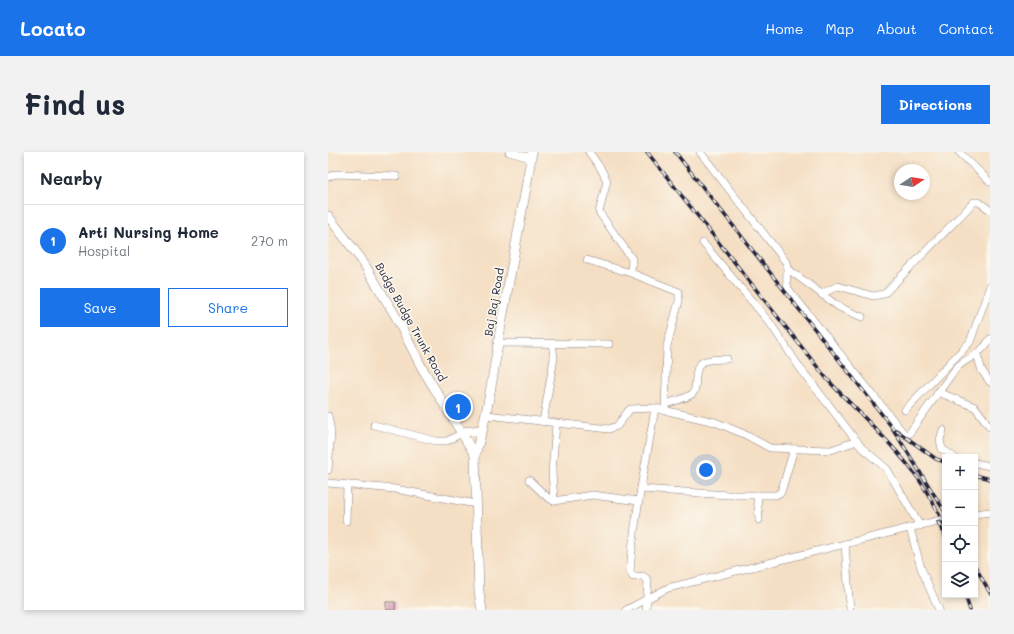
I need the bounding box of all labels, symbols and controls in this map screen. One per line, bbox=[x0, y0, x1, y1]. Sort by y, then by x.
text: Locato bbox=[20, 16, 86, 41]
text: Home bbox=[765, 19, 803, 38]
text: Map bbox=[825, 19, 854, 38]
text: About bbox=[876, 19, 917, 38]
text: Contact bbox=[939, 19, 994, 38]
button: Directions bbox=[881, 85, 990, 124]
text: Find us bbox=[24, 86, 125, 122]
north arrow bbox=[894, 164, 930, 200]
text: Nearby bbox=[40, 167, 102, 189]
text: Arti Nursing Home bbox=[78, 222, 219, 242]
text: 1 bbox=[50, 232, 56, 249]
text: 270 m bbox=[251, 232, 288, 249]
text: Hospital bbox=[78, 242, 130, 259]
street label: Budge Budge Trunk Road bbox=[372, 260, 450, 384]
street label: Baj Baj Road bbox=[480, 267, 507, 337]
button: Save bbox=[40, 288, 160, 327]
button: Share bbox=[168, 288, 288, 327]
pin: 1 bbox=[445, 392, 471, 422]
map controls bbox=[942, 454, 978, 598]
button: + bbox=[942, 454, 978, 490]
your location bbox=[696, 460, 716, 480]
button: − bbox=[942, 490, 978, 526]
button: locate bbox=[942, 526, 978, 562]
button: layers bbox=[942, 562, 978, 598]

